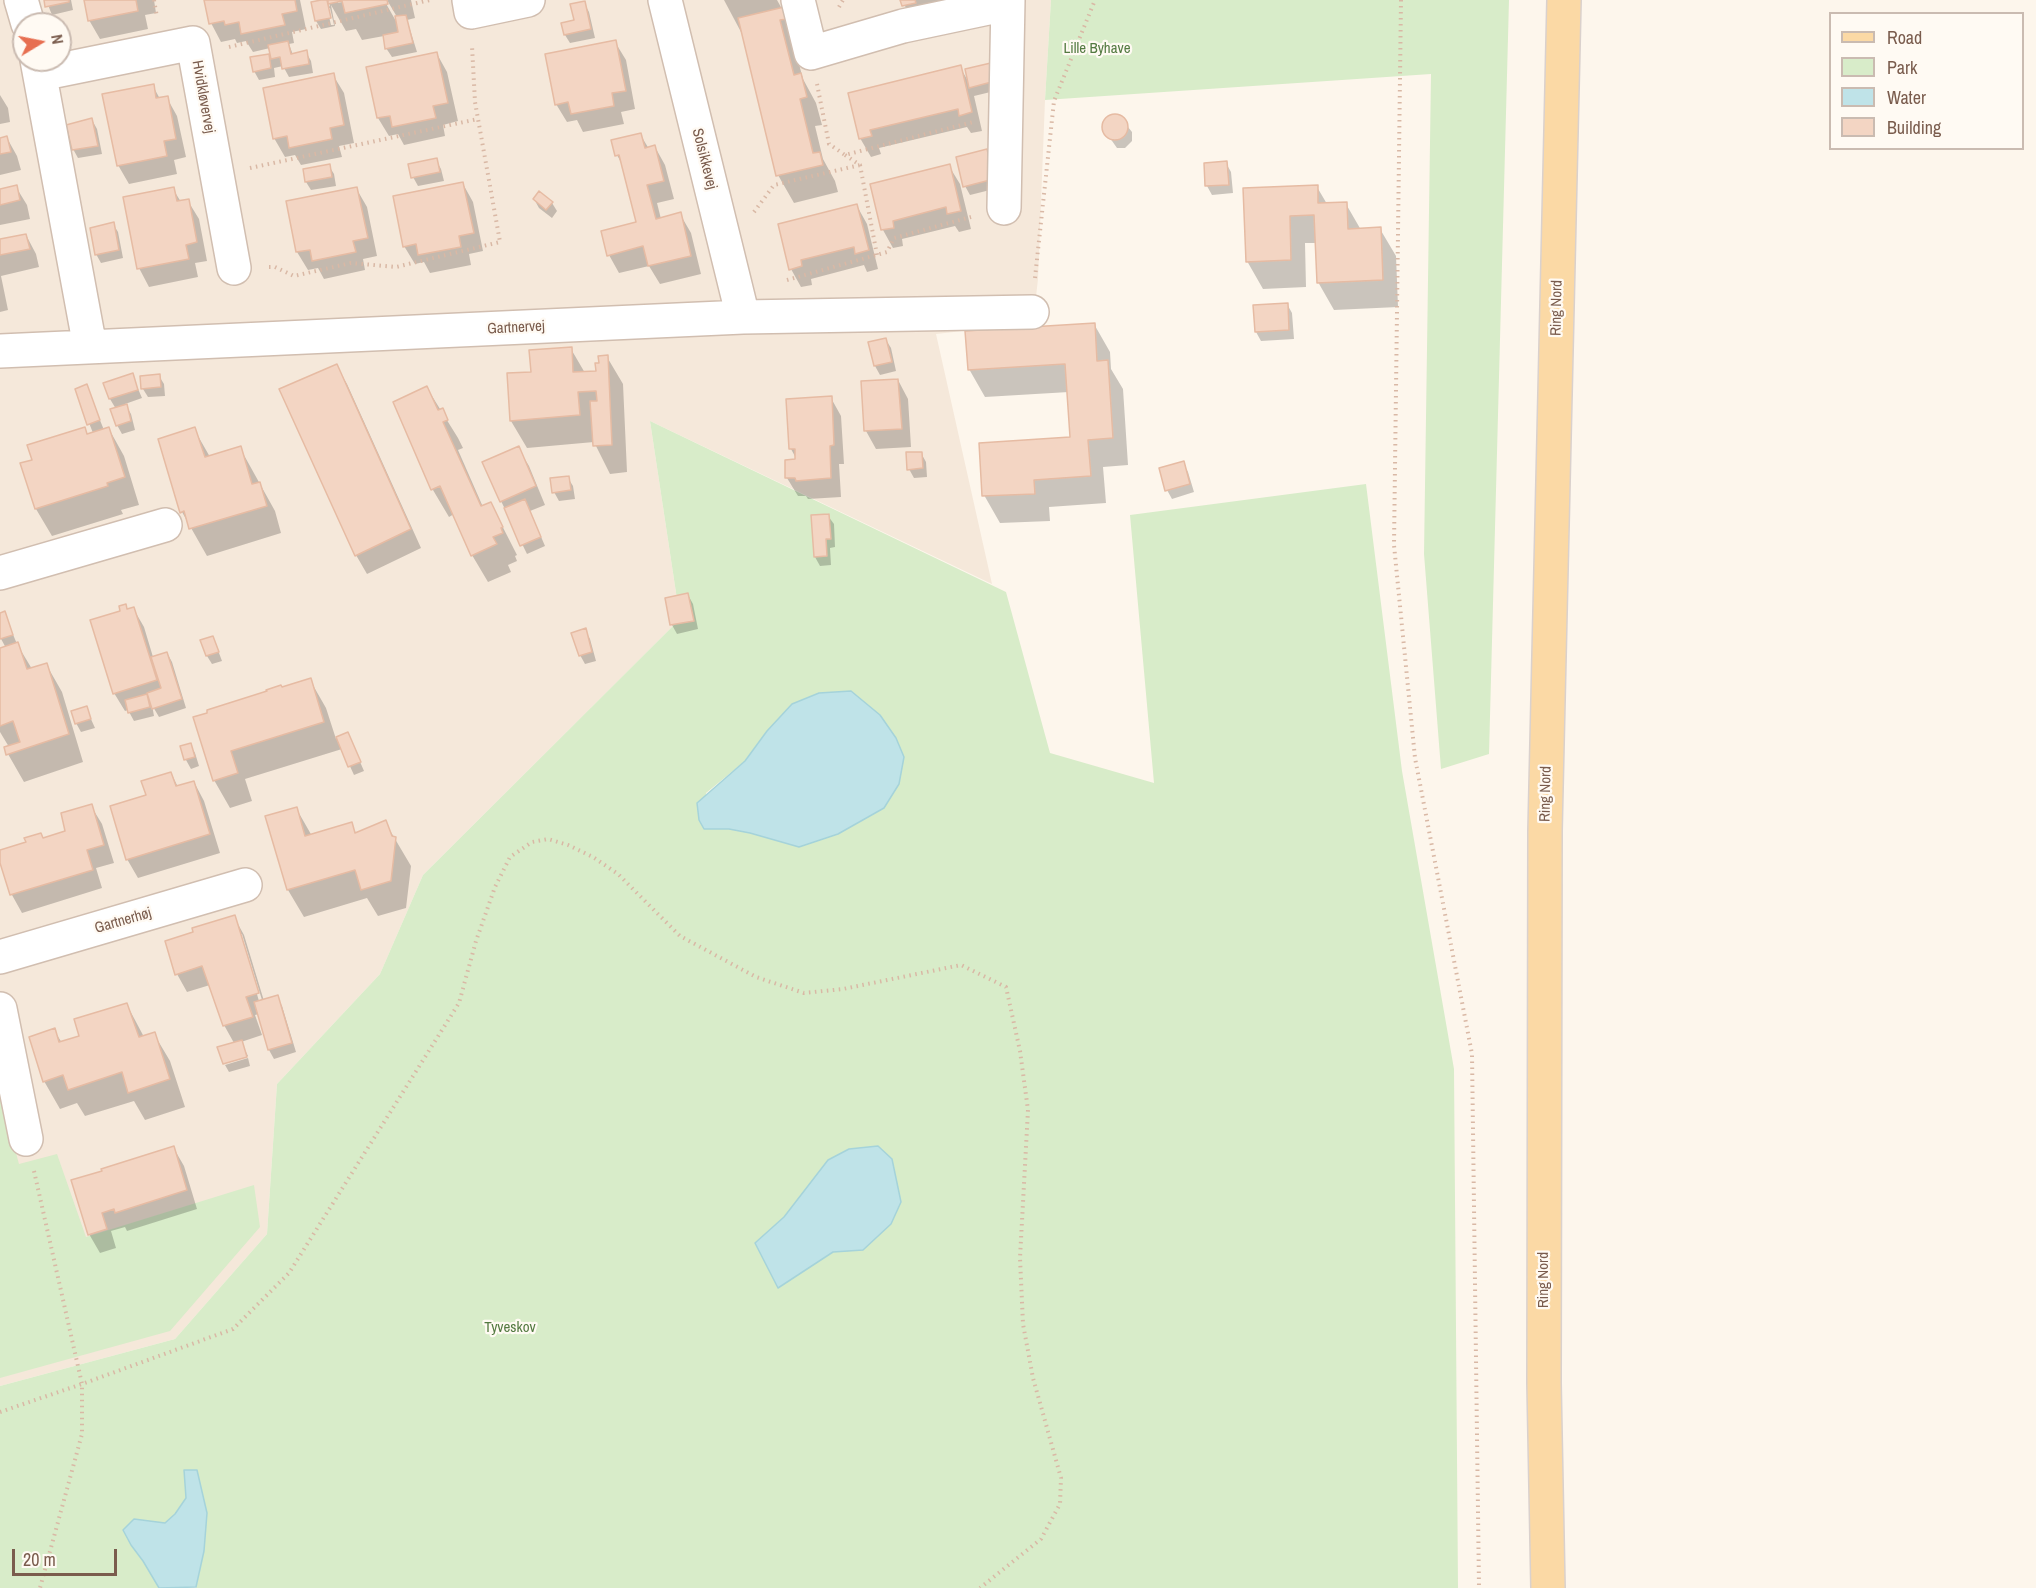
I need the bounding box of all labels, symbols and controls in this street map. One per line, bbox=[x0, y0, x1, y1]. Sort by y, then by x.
north arrow bbox=[12, 12, 72, 72]
legend bbox=[1829, 12, 2024, 150]
text: Road bbox=[1887, 25, 1922, 50]
text: N bbox=[46, 33, 69, 46]
park label: Lille Byhave bbox=[1063, 40, 1131, 58]
text: Park bbox=[1887, 55, 1917, 80]
street label: Hvidkløvervej bbox=[188, 59, 218, 135]
text: Water bbox=[1887, 85, 1926, 110]
text: Building bbox=[1887, 115, 1941, 140]
street label: Solsikkevej bbox=[688, 127, 720, 191]
street label: Ring Nord bbox=[1548, 280, 1566, 336]
street label: Gartnervej bbox=[487, 318, 545, 338]
street label: Ring Nord bbox=[1537, 766, 1555, 822]
street label: Gartnerhøj bbox=[93, 904, 153, 938]
street label: Ring Nord bbox=[1535, 1252, 1553, 1308]
park label: Tyveskov bbox=[484, 1319, 536, 1337]
scale bar bbox=[15, 1537, 120, 1575]
text: 20 m bbox=[23, 1547, 56, 1572]

